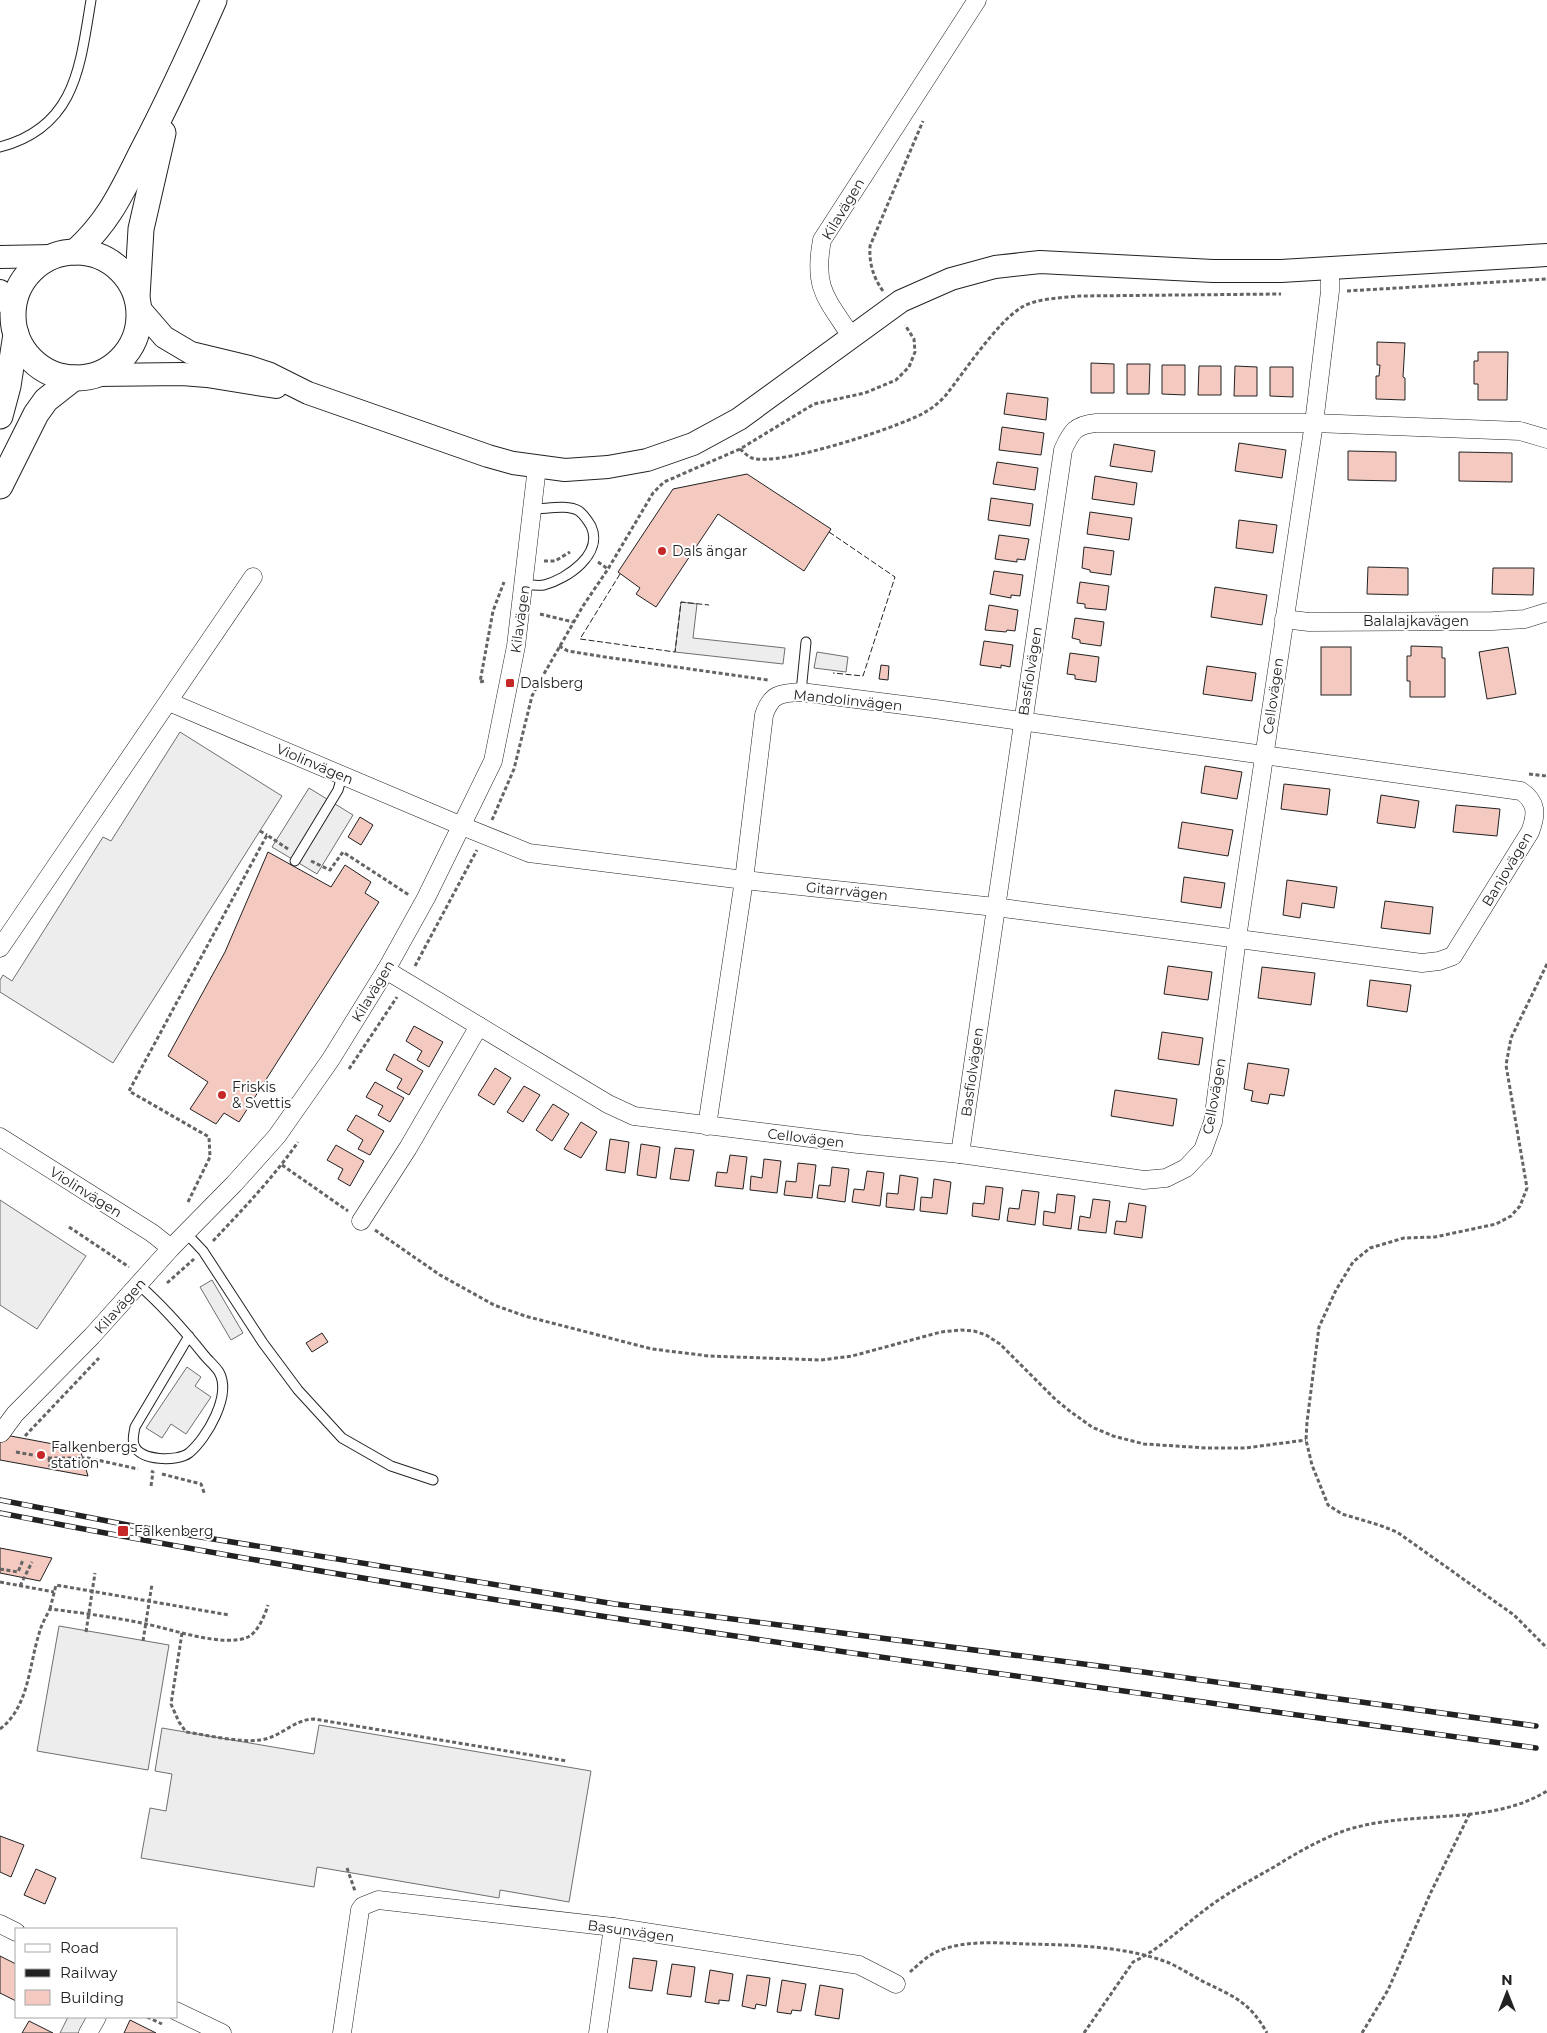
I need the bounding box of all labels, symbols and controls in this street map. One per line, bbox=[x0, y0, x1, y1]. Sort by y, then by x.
street label: Kilavägen bbox=[818, 175, 868, 243]
place label: Dals ängar bbox=[672, 542, 748, 560]
marker: Dals ängar bbox=[656, 545, 668, 557]
street label: Kilavägen bbox=[506, 584, 534, 654]
street label: Balalajkavägen bbox=[1363, 612, 1469, 630]
street label: Basfiolvägen bbox=[1014, 625, 1046, 717]
street label: Cellovägen bbox=[1259, 656, 1287, 736]
place label: Dalsberg bbox=[520, 674, 583, 692]
marker: Dalsberg bbox=[504, 677, 516, 689]
street label: Mandolinvägen bbox=[793, 685, 903, 715]
street label: Violinvägen bbox=[274, 740, 356, 788]
street label: Banjovägen bbox=[1478, 828, 1536, 910]
street label: Gitarrvägen bbox=[805, 878, 889, 904]
street label: Kilavägen bbox=[348, 957, 398, 1025]
street label: Basfiolvägen bbox=[957, 1026, 987, 1118]
street label: Cellovägen bbox=[1198, 1056, 1230, 1136]
place label: Friskis & Svettis bbox=[232, 1078, 291, 1112]
marker: Friskis & Svettis bbox=[216, 1089, 228, 1101]
street label: Cellovägen bbox=[767, 1124, 845, 1152]
street label: Violinvägen bbox=[46, 1163, 126, 1221]
street label: Kilavägen bbox=[90, 1274, 150, 1338]
place label: Falkenbergs station bbox=[51, 1438, 138, 1472]
marker: Falkenbergs station bbox=[35, 1449, 47, 1461]
place label: Falkenberg bbox=[134, 1522, 214, 1540]
marker: Falkenberg bbox=[116, 1524, 130, 1538]
street label: Basunvägen bbox=[586, 1916, 676, 1946]
legend bbox=[15, 1928, 178, 2018]
text: Road bbox=[60, 1938, 99, 1957]
text: Railway bbox=[60, 1963, 118, 1982]
north arrow bbox=[1482, 1968, 1532, 2018]
text: N bbox=[1501, 1971, 1513, 1989]
text: Building bbox=[60, 1988, 124, 2007]

